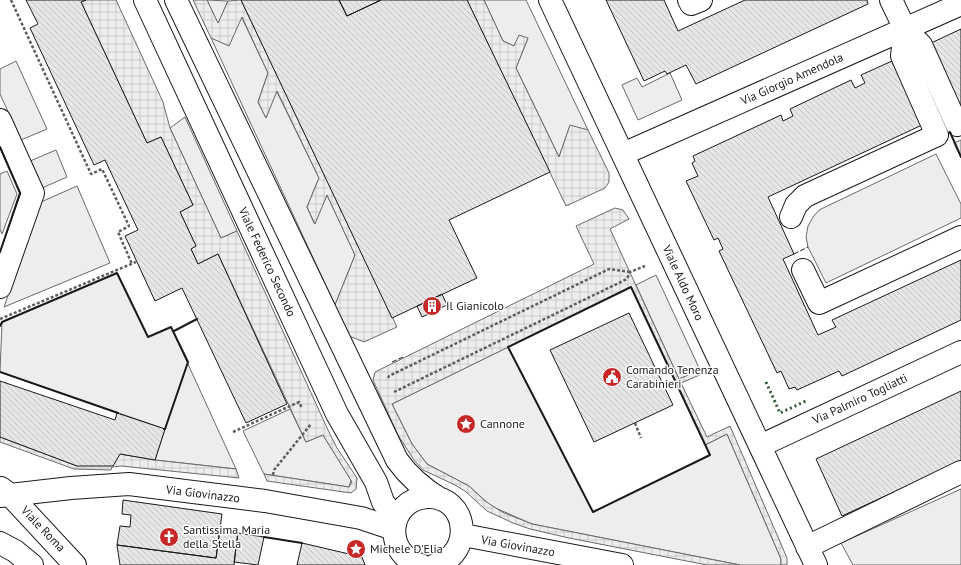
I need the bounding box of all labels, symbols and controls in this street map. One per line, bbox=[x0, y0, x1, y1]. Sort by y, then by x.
street label: Via Giorgio Amendola bbox=[737, 49, 846, 108]
street label: Viale Federico Secondo bbox=[235, 204, 299, 319]
street label: Viale Aldo Moro bbox=[659, 242, 707, 323]
building icon: Il Gianicolo bbox=[421, 295, 443, 317]
place label: Il Gianicolo bbox=[446, 298, 504, 313]
place label: Comando Tenenza Carabinieri bbox=[626, 362, 719, 391]
public building icon: Comando Tenenza Carabinieri bbox=[601, 366, 623, 388]
street label: Via Palmiro Togliatti bbox=[809, 370, 910, 428]
place icon: Cannone bbox=[455, 413, 477, 435]
place label: Cannone bbox=[480, 416, 525, 431]
street label: Via Giovinazzo bbox=[164, 481, 241, 505]
street label: Viale Roma bbox=[17, 502, 69, 555]
place label: Santissima Maria della Stella bbox=[183, 522, 270, 551]
church icon: Santissima Maria della Stella bbox=[158, 526, 180, 548]
street label: Via Giovinazzo bbox=[479, 531, 556, 559]
place icon: Michele D'Elia bbox=[345, 538, 367, 560]
place label: Michele D'Elia bbox=[370, 541, 443, 556]

